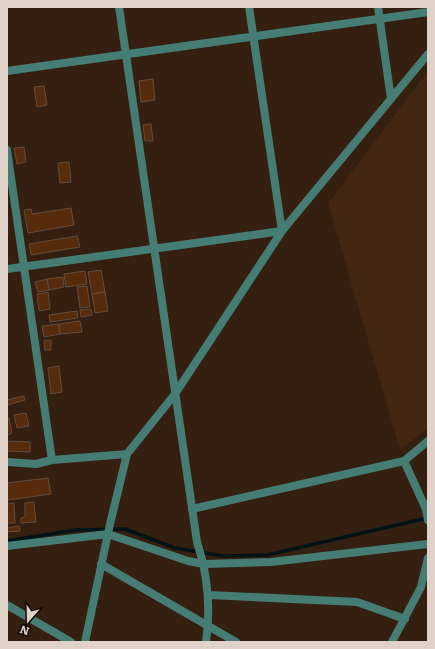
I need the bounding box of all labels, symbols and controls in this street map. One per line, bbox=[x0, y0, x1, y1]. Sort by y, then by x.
north arrow bbox=[8, 601, 48, 641]
text: N bbox=[17, 622, 31, 640]

